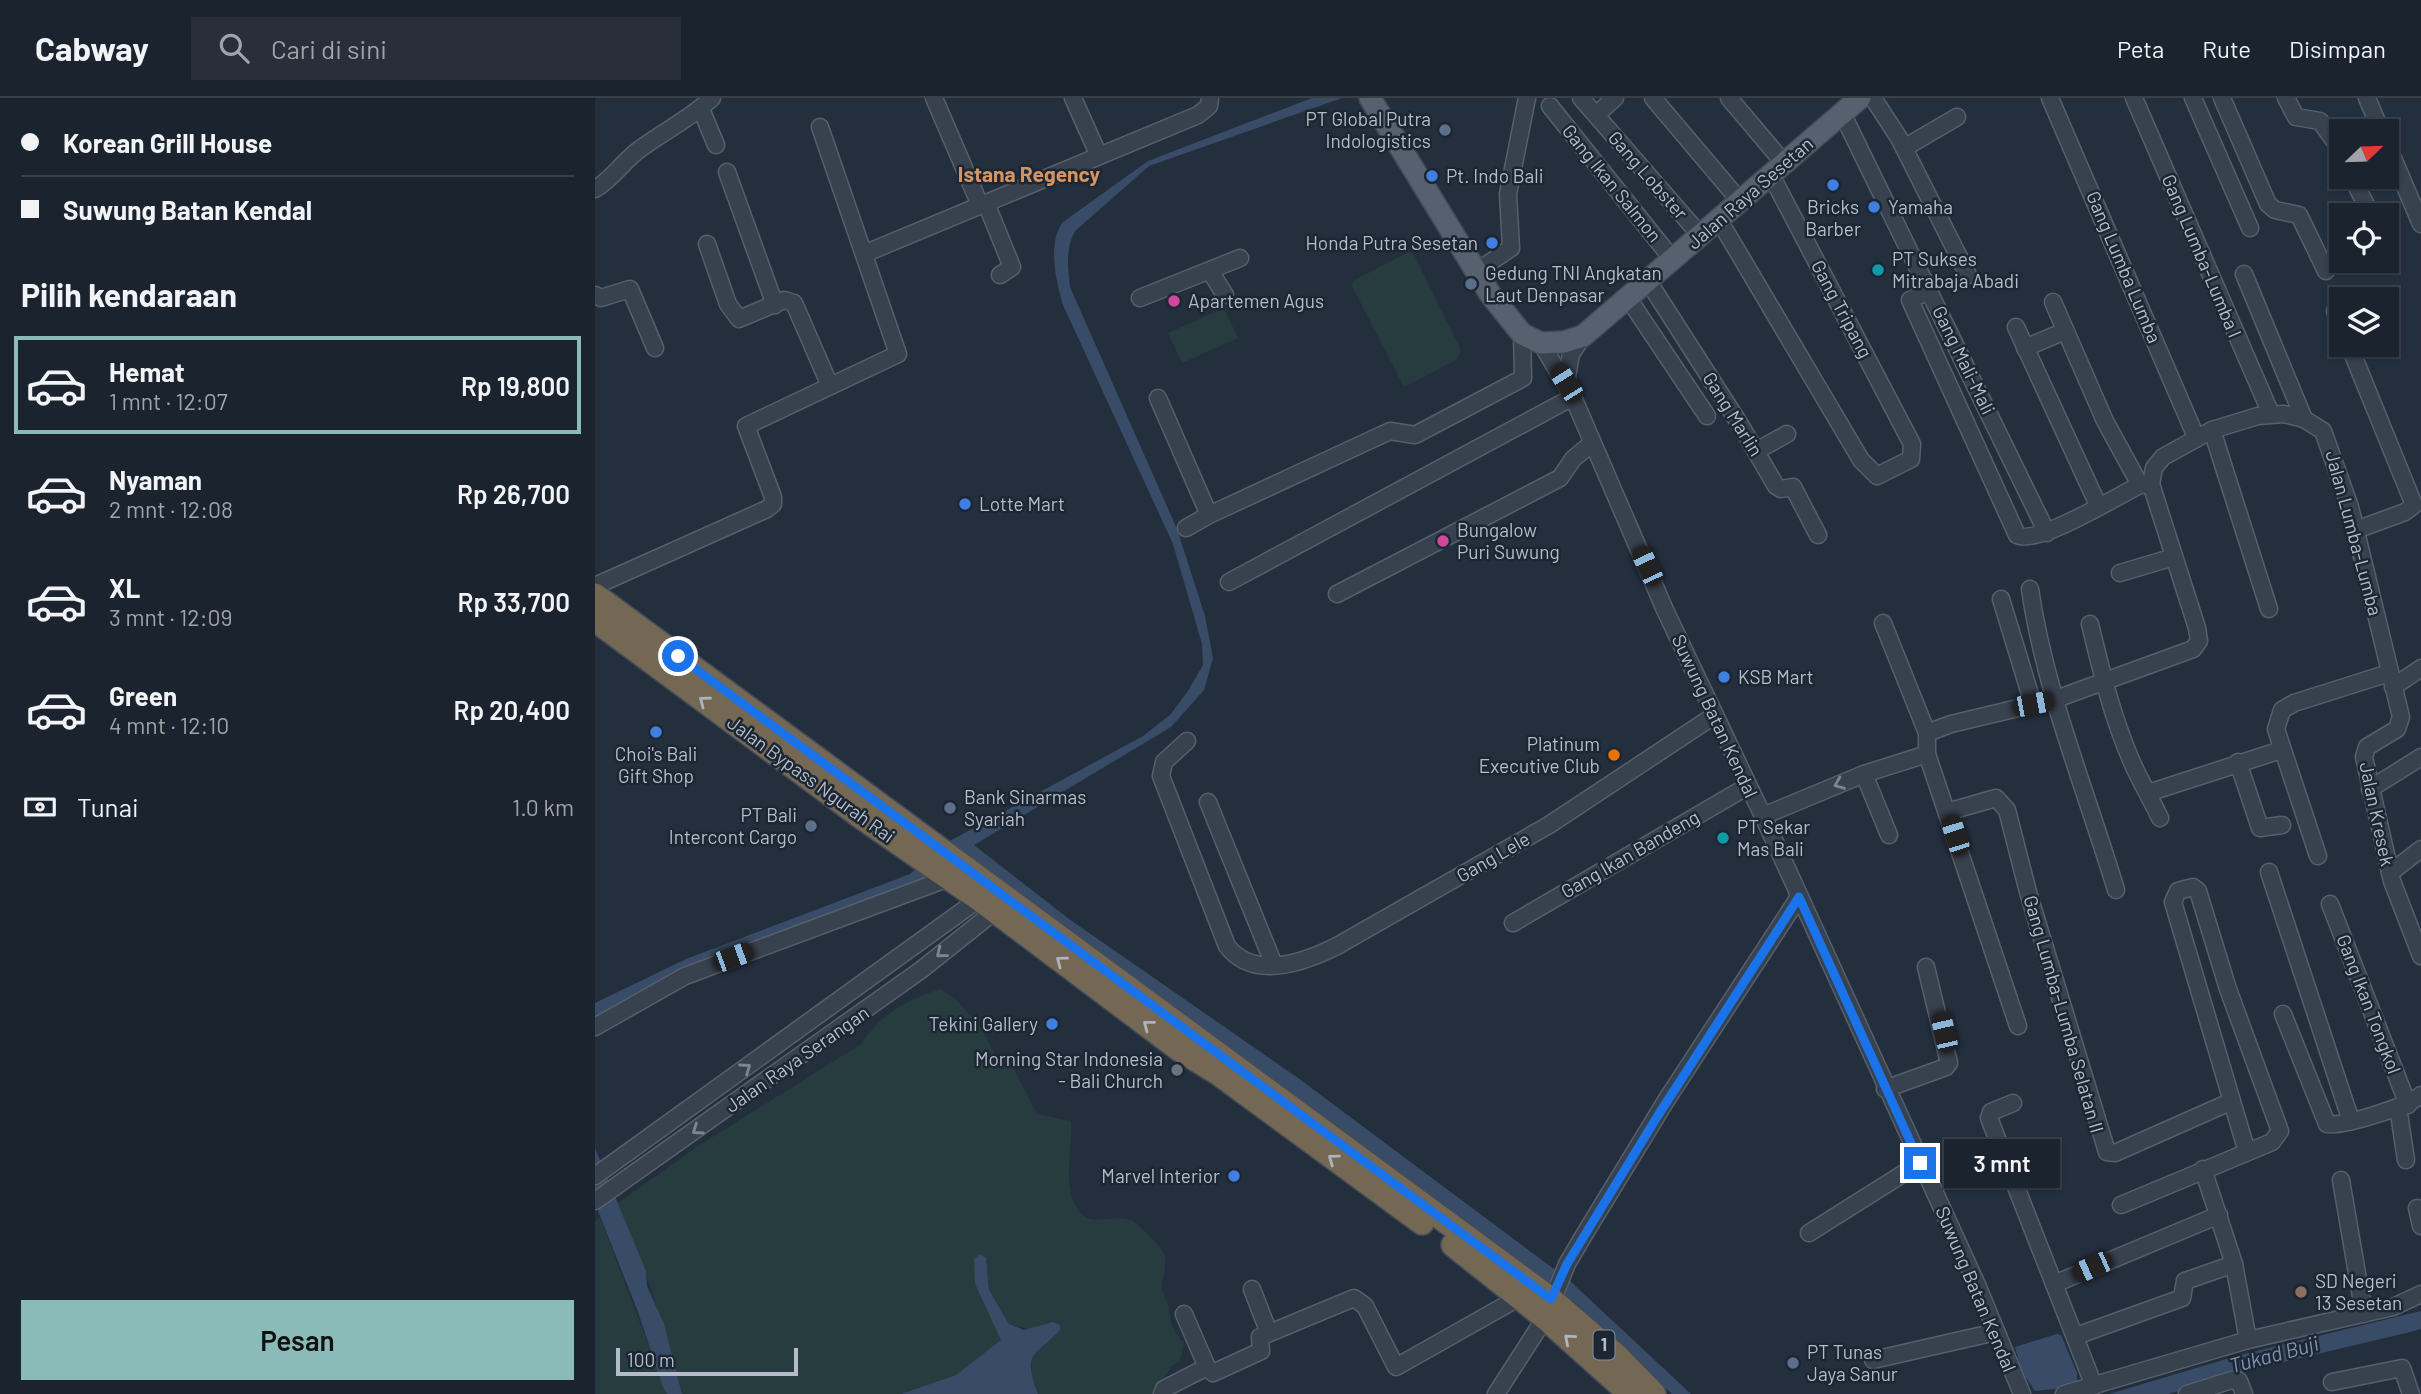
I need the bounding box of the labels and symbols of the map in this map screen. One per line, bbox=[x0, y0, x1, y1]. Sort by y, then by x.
place label: PT Global Putra Indologistics bbox=[1306, 107, 1431, 152]
street label: Gang Ikan Salmon bbox=[1558, 119, 1667, 246]
north arrow bbox=[2329, 119, 2399, 189]
marker: PT Global Putra Indologistics bbox=[1437, 122, 1453, 138]
street label: Gang Lobster bbox=[1604, 126, 1693, 224]
street label: Jalan Raya Sesetan bbox=[1682, 132, 1817, 254]
district label: Istana Regency bbox=[958, 161, 1101, 186]
place label: Pt. Indo Bali bbox=[1446, 164, 1544, 187]
marker: Pt. Indo Bali bbox=[1424, 168, 1440, 184]
street label: Gang Lumba-Lumba I bbox=[2158, 171, 2247, 341]
marker: Bricks Barber bbox=[1825, 177, 1841, 193]
street label: Gang Lumba Lumba bbox=[2082, 187, 2167, 346]
place label: Bricks Barber bbox=[1805, 195, 1861, 240]
place label: Yamaha bbox=[1888, 195, 1953, 218]
marker: Yamaha bbox=[1866, 199, 1882, 215]
place label: Honda Putra Sesetan bbox=[1305, 231, 1478, 254]
marker: Honda Putra Sesetan bbox=[1484, 235, 1500, 251]
place label: PT Sukses Mitrabaja Abadi bbox=[1892, 247, 2019, 292]
street label: Gang Tripang bbox=[1807, 256, 1878, 362]
place label: Gedung TNI Angkatan Laut Denpasar bbox=[1485, 261, 1662, 306]
marker: PT Sukses Mitrabaja Abadi bbox=[1870, 262, 1886, 278]
marker: Gedung TNI Angkatan Laut Denpasar bbox=[1463, 276, 1479, 292]
place label: Apartemen Agus bbox=[1188, 289, 1324, 312]
marker: Apartemen Agus bbox=[1166, 293, 1182, 309]
street label: Gang Mali-Mali bbox=[1928, 302, 2001, 418]
car bbox=[1546, 360, 1587, 406]
street label: Gang Marlin bbox=[1698, 367, 1768, 460]
street label: Jalan Lumba-Lumba bbox=[2321, 448, 2388, 618]
place label: Lotte Mart bbox=[979, 492, 1065, 515]
marker: Lotte Mart bbox=[957, 496, 973, 512]
place label: Bungalow Puri Suwung bbox=[1457, 518, 1560, 563]
marker: Bungalow Puri Suwung bbox=[1435, 533, 1451, 549]
car bbox=[1629, 543, 1666, 589]
street label: Suwung Batan Kendal bbox=[1668, 631, 1763, 801]
route start bbox=[662, 640, 694, 672]
place label: KSB Mart bbox=[1738, 665, 1814, 688]
marker: KSB Mart bbox=[1716, 669, 1732, 685]
car bbox=[2011, 690, 2056, 718]
one-way arrow bbox=[699, 696, 712, 709]
street label: Jalan Bypass Ngurah Rai bbox=[723, 710, 899, 847]
marker: Choi's Bali Gift Shop bbox=[648, 724, 664, 740]
place label: Platinum Executive Club bbox=[1479, 732, 1600, 777]
place label: Choi's Bali Gift Shop bbox=[615, 742, 697, 787]
marker: Platinum Executive Club bbox=[1606, 747, 1622, 763]
street label: Jalan Kresek bbox=[2355, 760, 2400, 868]
one-way arrow bbox=[1834, 776, 1846, 790]
place label: Bank Sinarmas Syariah bbox=[964, 785, 1086, 830]
marker: Bank Sinarmas Syariah bbox=[942, 800, 958, 816]
place label: PT Bali Intercont Cargo bbox=[669, 803, 797, 848]
street label: Gang Ikan Bandeng bbox=[1556, 805, 1703, 903]
car bbox=[1939, 812, 1972, 858]
place label: PT Sekar Mas Bali bbox=[1737, 815, 1810, 860]
marker: PT Bali Intercont Cargo bbox=[803, 818, 819, 834]
street label: Gang Lele bbox=[1452, 826, 1534, 887]
marker: PT Sekar Mas Bali bbox=[1715, 830, 1731, 846]
street label: Gang Lumba-Lumba Selatan II bbox=[2020, 892, 2109, 1135]
street label: Gang Ikan Tongkol bbox=[2332, 931, 2407, 1077]
car bbox=[710, 940, 757, 974]
one-way arrow bbox=[937, 945, 949, 958]
one-way arrow bbox=[1056, 956, 1069, 969]
street label: Jalan Raya Serangan bbox=[720, 1000, 873, 1117]
car bbox=[1930, 1009, 1959, 1055]
place label: Tekini Gallery bbox=[929, 1012, 1038, 1035]
marker: Tekini Gallery bbox=[1044, 1016, 1060, 1032]
one-way arrow bbox=[1144, 1021, 1156, 1034]
place label: Morning Star Indonesia - Bali Church bbox=[975, 1047, 1163, 1092]
marker: Morning Star Indonesia - Bali Church bbox=[1169, 1062, 1185, 1078]
one-way arrow bbox=[738, 1064, 751, 1076]
one-way arrow bbox=[692, 1121, 705, 1134]
callout: 3 mnt bbox=[1945, 1138, 2060, 1188]
route end bbox=[1904, 1147, 1936, 1179]
one-way arrow bbox=[1329, 1154, 1341, 1167]
place label: Marvel Interior bbox=[1101, 1164, 1220, 1187]
marker: Marvel Interior bbox=[1226, 1168, 1242, 1184]
street label: Suwung Batan Kendal bbox=[1931, 1203, 2022, 1375]
car bbox=[2069, 1249, 2116, 1285]
place label: SD Negeri 13 Sesetan bbox=[2315, 1269, 2402, 1314]
marker: SD Negeri 13 Sesetan bbox=[2293, 1284, 2309, 1300]
water label: Tukad Buji bbox=[2226, 1329, 2322, 1377]
road number: 1 bbox=[1593, 1330, 1615, 1360]
one-way arrow bbox=[1565, 1335, 1578, 1347]
place label: PT Tunas Jaya Sanur bbox=[1807, 1340, 1898, 1385]
scale bar bbox=[616, 1345, 798, 1377]
marker: PT Tunas Jaya Sanur bbox=[1785, 1355, 1801, 1371]

